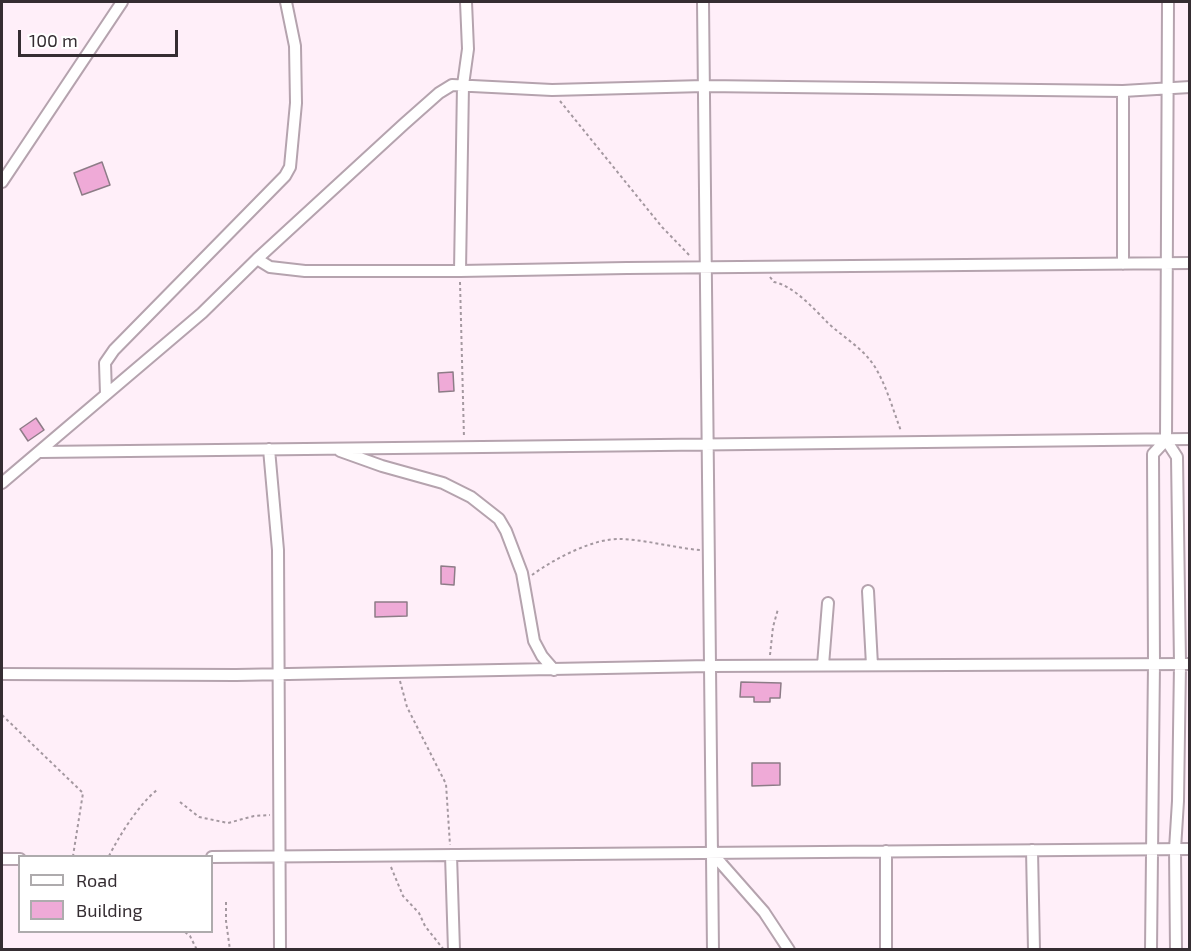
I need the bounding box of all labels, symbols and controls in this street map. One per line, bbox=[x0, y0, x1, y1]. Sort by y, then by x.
scale bar bbox=[21, 18, 182, 56]
text: 100 m bbox=[29, 29, 78, 51]
legend bbox=[18, 855, 213, 933]
text: Road bbox=[76, 869, 117, 891]
text: Building bbox=[76, 899, 143, 921]

